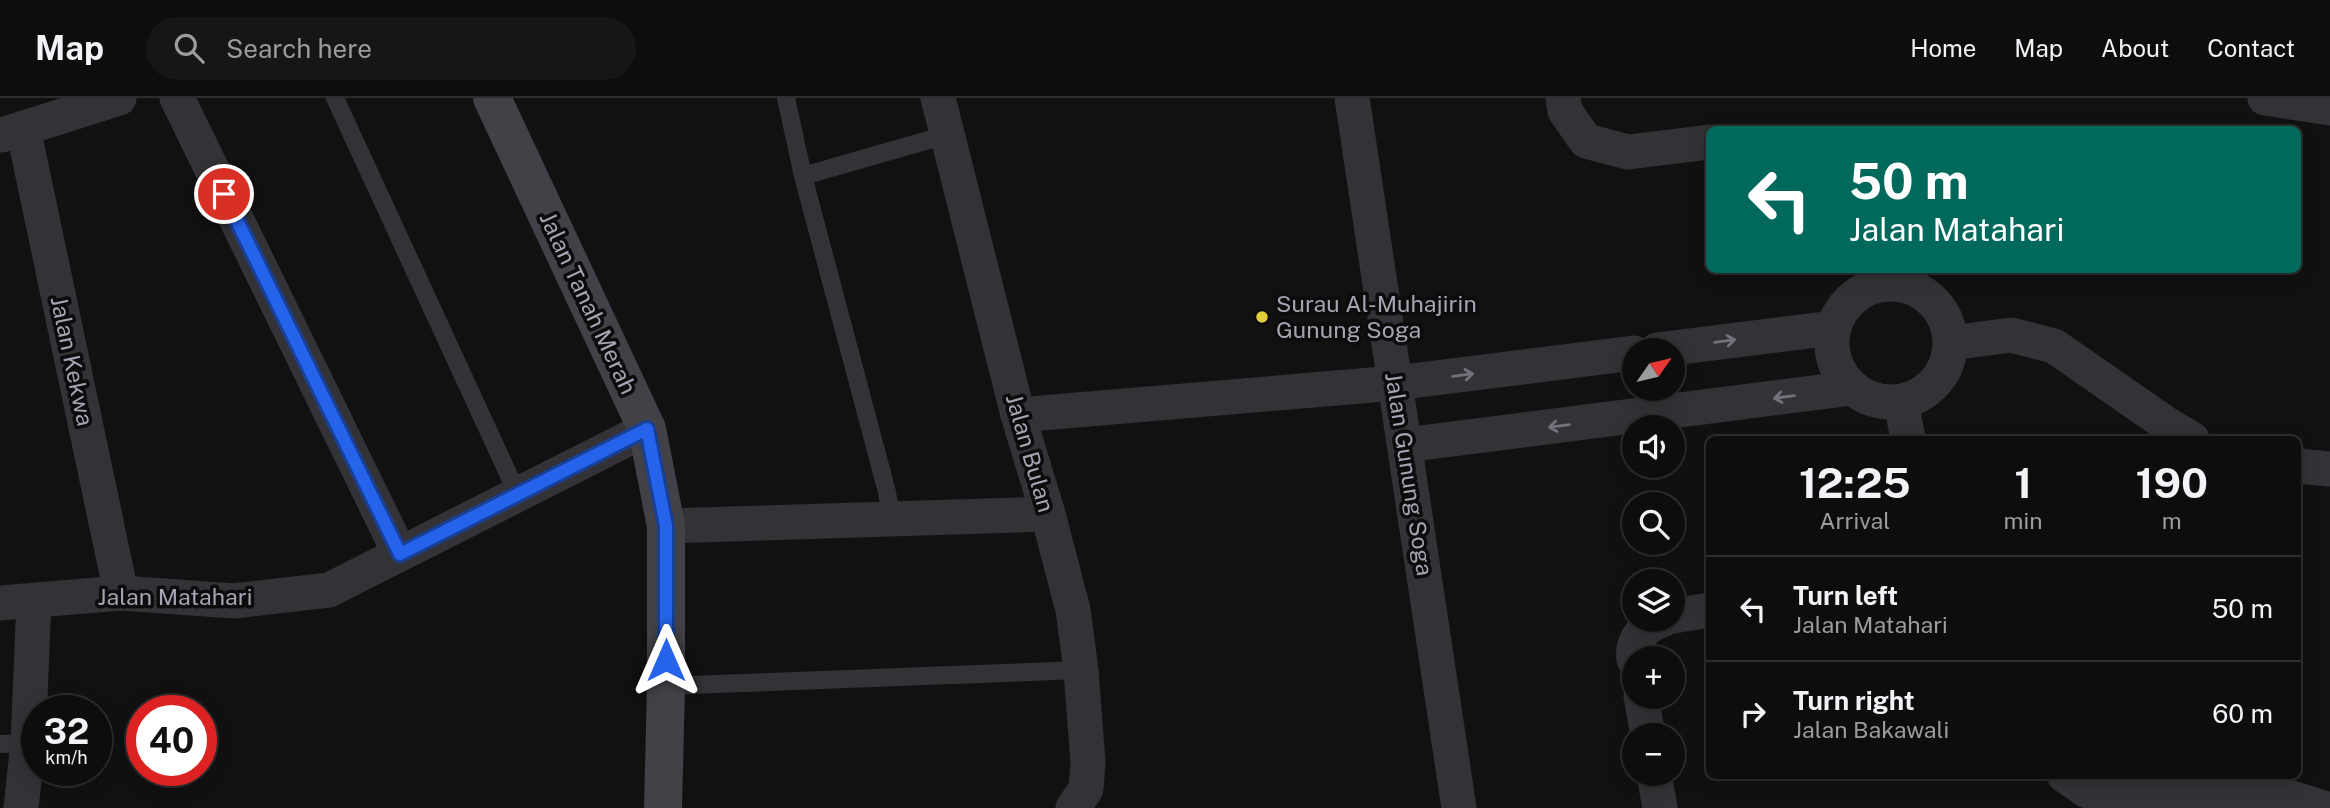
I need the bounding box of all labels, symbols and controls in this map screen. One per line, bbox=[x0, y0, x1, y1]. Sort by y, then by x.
search box bbox=[146, 17, 636, 80]
text: Map bbox=[35, 29, 104, 67]
icon: search bbox=[170, 29, 208, 67]
text: Search here bbox=[226, 33, 372, 64]
text: Home bbox=[1910, 34, 1976, 62]
text: Map bbox=[2014, 34, 2063, 62]
text: About bbox=[2101, 34, 2169, 62]
text: Contact bbox=[2207, 34, 2295, 62]
text: 50 m bbox=[1849, 152, 1969, 210]
icon: left bbox=[1734, 154, 1825, 245]
pin bbox=[194, 164, 254, 224]
icon: arrive bbox=[205, 175, 243, 213]
street label: Jalan Tanah Merah bbox=[534, 208, 642, 398]
text: Jalan Matahari bbox=[1849, 211, 2064, 248]
place label: Surau Al-Muhajirin Gunung Soga bbox=[1276, 290, 1477, 343]
street label: Jalan Kekwa bbox=[46, 294, 99, 428]
marker: Surau Al-Muhajirin Gunung Soga bbox=[1254, 309, 1270, 325]
one-way arrow bbox=[1713, 335, 1736, 348]
north arrow bbox=[1622, 338, 1685, 401]
map controls bbox=[1622, 338, 1685, 786]
one-way arrow bbox=[1451, 368, 1474, 381]
street label: Jalan Gunung Soga bbox=[1380, 370, 1439, 577]
street label: Jalan Bulan bbox=[1001, 391, 1060, 515]
one-way arrow bbox=[1773, 391, 1796, 404]
button: sound bbox=[1622, 415, 1685, 478]
one-way arrow bbox=[1548, 419, 1570, 432]
text: 12:25 bbox=[1799, 458, 1911, 507]
text: 1 bbox=[2014, 458, 2032, 507]
text: 190 bbox=[2136, 458, 2208, 507]
button: search bbox=[1622, 492, 1685, 555]
text: Arrival bbox=[1819, 507, 1890, 534]
text: min bbox=[2004, 507, 2043, 534]
text: m bbox=[2162, 507, 2182, 534]
button: layers bbox=[1622, 569, 1685, 632]
text: Turn left bbox=[1793, 580, 1898, 611]
street label: Jalan Matahari bbox=[98, 583, 252, 610]
icon: left bbox=[1734, 590, 1772, 628]
text: 50 m bbox=[2212, 593, 2273, 624]
text: Jalan Matahari bbox=[1793, 611, 1948, 638]
position arrow bbox=[629, 623, 703, 697]
button: + bbox=[1622, 646, 1685, 709]
text: Turn right bbox=[1793, 685, 1915, 716]
speed limit sign: 40 bbox=[126, 695, 217, 786]
icon: right bbox=[1734, 695, 1772, 733]
text: 60 m bbox=[2212, 698, 2273, 729]
text: 32 bbox=[44, 711, 89, 752]
text: Jalan Bakawali bbox=[1793, 716, 1949, 743]
button: − bbox=[1622, 723, 1685, 786]
text: km/h bbox=[45, 747, 88, 768]

